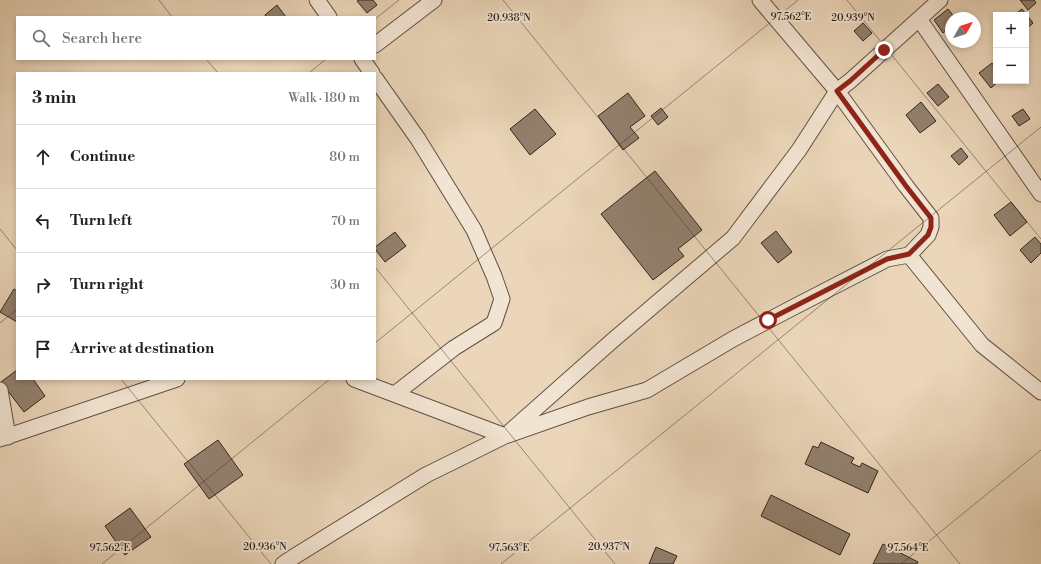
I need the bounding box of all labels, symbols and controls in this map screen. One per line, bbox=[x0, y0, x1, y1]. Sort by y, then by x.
text: 97.562°E bbox=[771, 11, 812, 23]
text: 20.938°N bbox=[487, 12, 531, 24]
text: 20.939°N bbox=[831, 12, 875, 24]
north arrow bbox=[945, 12, 981, 48]
map controls bbox=[993, 12, 1029, 84]
button: + bbox=[993, 12, 1029, 48]
search box bbox=[16, 16, 376, 60]
icon: search bbox=[30, 27, 52, 49]
text: Search here bbox=[62, 29, 142, 48]
route end bbox=[875, 41, 893, 59]
button: − bbox=[993, 48, 1029, 84]
text: 3 min bbox=[32, 87, 76, 109]
text: Walk · 180 m bbox=[288, 90, 360, 106]
icon: ahead bbox=[32, 146, 54, 168]
text: Continue bbox=[70, 147, 135, 166]
text: 80 m bbox=[329, 149, 360, 165]
icon: left bbox=[32, 210, 54, 232]
text: Turn left bbox=[70, 211, 132, 230]
text: 70 m bbox=[331, 213, 360, 229]
icon: right bbox=[32, 274, 54, 296]
text: Turn right bbox=[70, 275, 144, 294]
text: 30 m bbox=[330, 277, 360, 293]
route start bbox=[759, 311, 777, 329]
icon: arrive bbox=[32, 338, 54, 360]
text: Arrive at destination bbox=[70, 339, 214, 358]
text: 20.936°N bbox=[243, 541, 287, 553]
text: 20.937°N bbox=[588, 541, 631, 553]
text: 97.562°E bbox=[90, 542, 131, 554]
text: 97.563°E bbox=[489, 542, 529, 554]
text: 97.564°E bbox=[887, 542, 929, 554]

